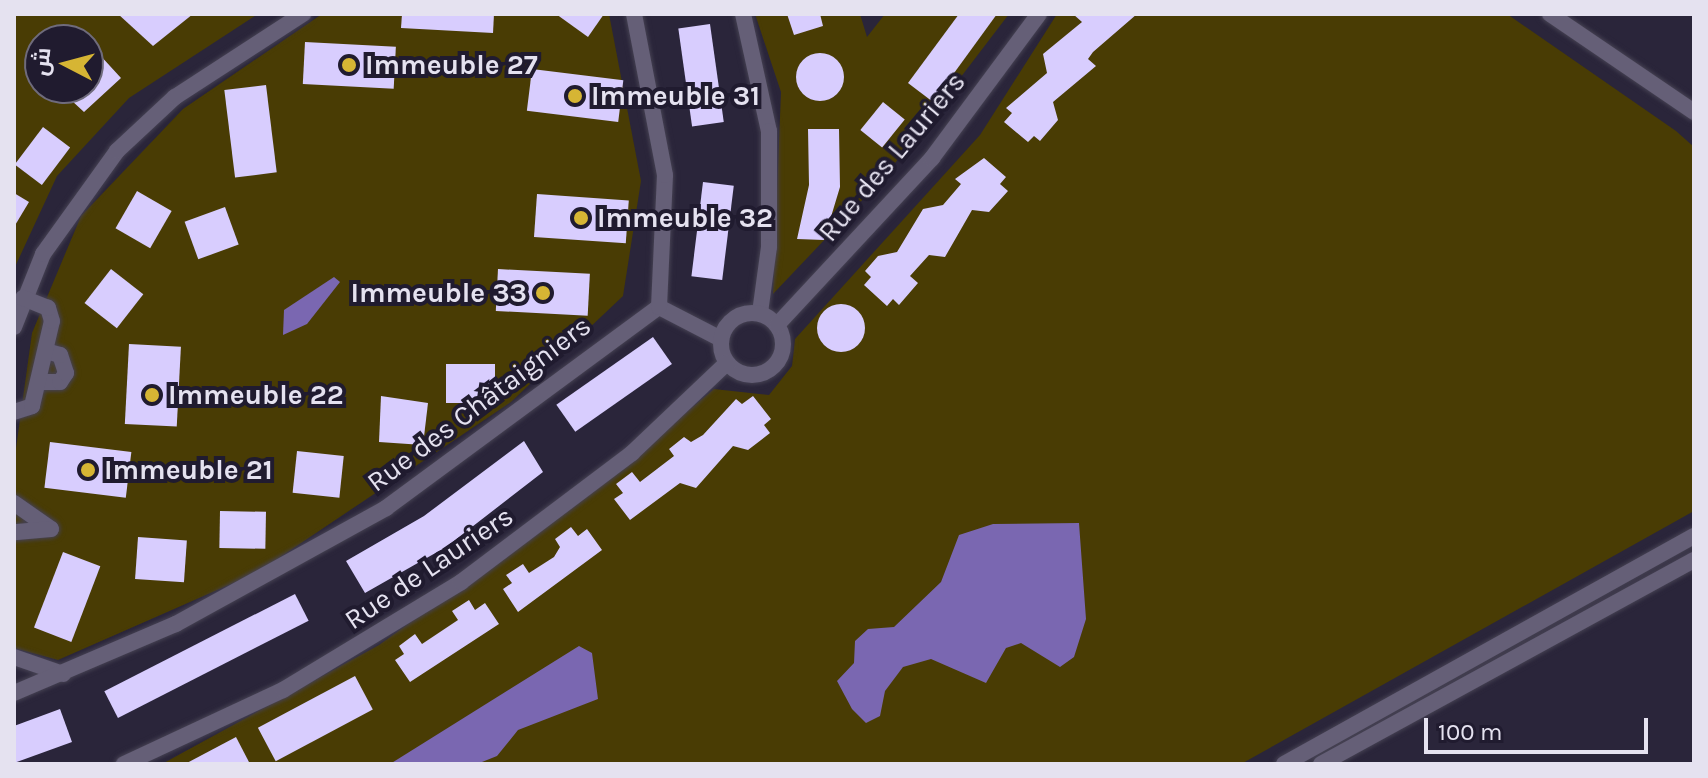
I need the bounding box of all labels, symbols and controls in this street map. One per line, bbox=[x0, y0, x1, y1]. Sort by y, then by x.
north arrow bbox=[24, 24, 104, 104]
text: ش bbox=[28, 46, 57, 77]
place label: Immeuble 27 bbox=[365, 48, 538, 82]
marker: Immeuble 27 bbox=[340, 56, 358, 74]
street label: Rue des Lauriers bbox=[811, 66, 973, 248]
place label: Immeuble 31 bbox=[591, 79, 760, 113]
marker: Immeuble 31 bbox=[566, 87, 584, 105]
place label: Immeuble 32 bbox=[597, 201, 773, 235]
marker: Immeuble 32 bbox=[572, 209, 590, 227]
place label: Immeuble 33 bbox=[350, 276, 527, 310]
marker: Immeuble 33 bbox=[534, 284, 552, 302]
street label: Rue des Châtaigniers bbox=[360, 309, 598, 499]
place label: Immeuble 22 bbox=[168, 378, 344, 412]
marker: Immeuble 22 bbox=[143, 386, 161, 404]
place label: Immeuble 21 bbox=[104, 453, 273, 487]
marker: Immeuble 21 bbox=[79, 461, 97, 479]
street label: Rue de Lauriers bbox=[338, 499, 520, 637]
scale bar bbox=[1428, 702, 1652, 752]
text: 100 m bbox=[1438, 718, 1503, 746]

